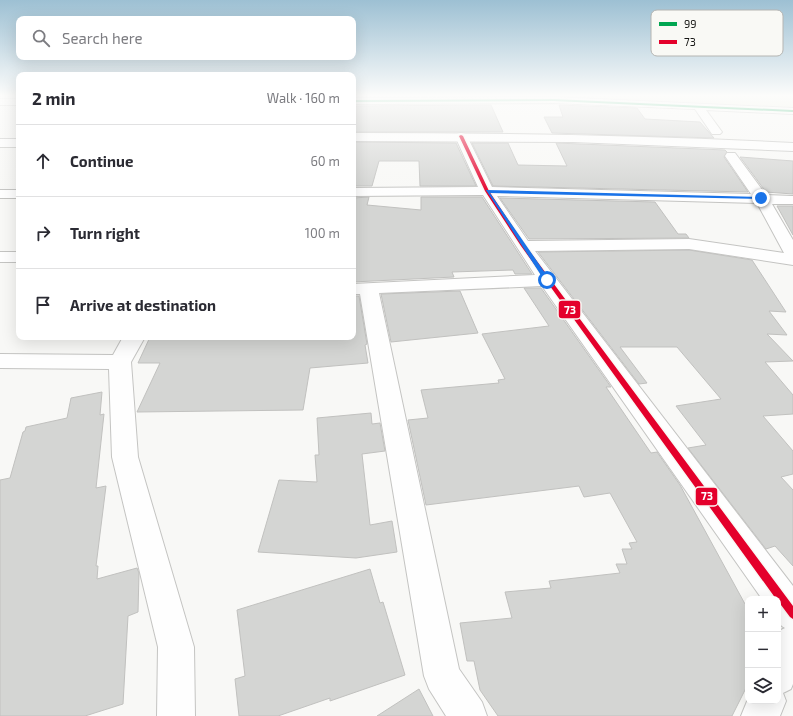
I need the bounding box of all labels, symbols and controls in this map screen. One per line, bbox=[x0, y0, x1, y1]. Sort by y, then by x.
legend bbox=[651, 10, 783, 56]
search box bbox=[16, 16, 356, 60]
text: 99 bbox=[684, 17, 697, 30]
icon: search bbox=[30, 27, 52, 49]
text: Search here bbox=[62, 29, 143, 47]
text: 73 bbox=[684, 35, 696, 48]
text: 2 min bbox=[32, 88, 75, 108]
text: Walk · 160 m bbox=[267, 90, 340, 106]
icon: ahead bbox=[32, 150, 54, 172]
text: Continue bbox=[70, 152, 133, 170]
text: 60 m bbox=[310, 153, 340, 169]
route end bbox=[752, 189, 770, 207]
icon: right bbox=[32, 222, 54, 244]
text: Turn right bbox=[70, 224, 140, 242]
text: 100 m bbox=[305, 225, 340, 241]
route start bbox=[538, 271, 556, 289]
icon: arrive bbox=[32, 294, 54, 316]
text: Arrive at destination bbox=[70, 296, 216, 314]
line badge: 73 bbox=[558, 300, 581, 319]
text: 73 bbox=[564, 303, 576, 316]
line badge: 73 bbox=[695, 487, 718, 506]
text: 73 bbox=[701, 489, 713, 502]
map controls bbox=[745, 596, 781, 704]
button: + bbox=[745, 596, 781, 632]
button: − bbox=[745, 632, 781, 668]
button: layers bbox=[745, 668, 781, 704]

